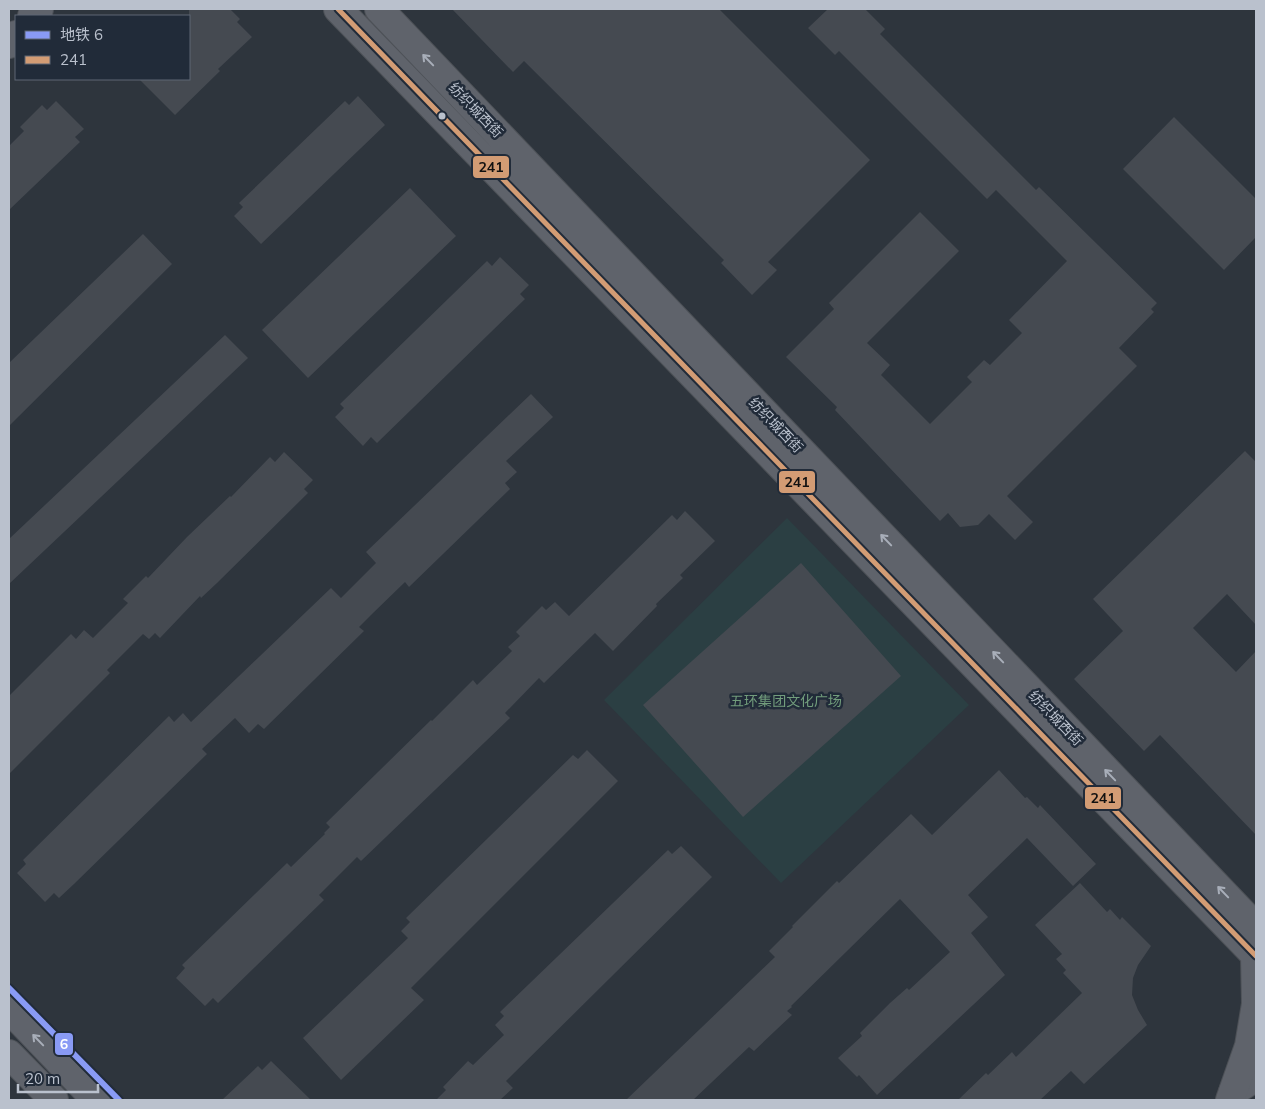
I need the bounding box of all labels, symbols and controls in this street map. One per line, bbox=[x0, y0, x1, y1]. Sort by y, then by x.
legend bbox=[15, 15, 190, 80]
text: 地铁 6 bbox=[60, 25, 103, 44]
text: 241 bbox=[60, 50, 87, 69]
one-way arrow bbox=[422, 54, 434, 66]
street label: 纺织城西街 bbox=[445, 79, 507, 141]
unlabelled marker bbox=[437, 111, 447, 121]
line badge: 241 bbox=[472, 155, 510, 179]
text: 241 bbox=[478, 158, 504, 176]
street label: 纺织城西街 bbox=[745, 394, 807, 456]
line badge: 241 bbox=[778, 470, 816, 494]
text: 241 bbox=[784, 473, 810, 491]
one-way arrow bbox=[880, 533, 892, 546]
one-way arrow bbox=[992, 651, 1004, 663]
street label: 纺织城西街 bbox=[1025, 687, 1087, 749]
park label: 五环集团文化广场 bbox=[730, 692, 842, 710]
one-way arrow bbox=[1104, 768, 1116, 781]
line badge: 241 bbox=[1084, 786, 1122, 810]
text: 241 bbox=[1090, 789, 1116, 807]
one-way arrow bbox=[1217, 886, 1229, 899]
line badge: 6 bbox=[54, 1032, 74, 1056]
one-way arrow bbox=[32, 1034, 44, 1046]
text: 6 bbox=[60, 1035, 68, 1053]
scale bar bbox=[18, 1062, 98, 1094]
text: 20 m bbox=[25, 1069, 60, 1088]

